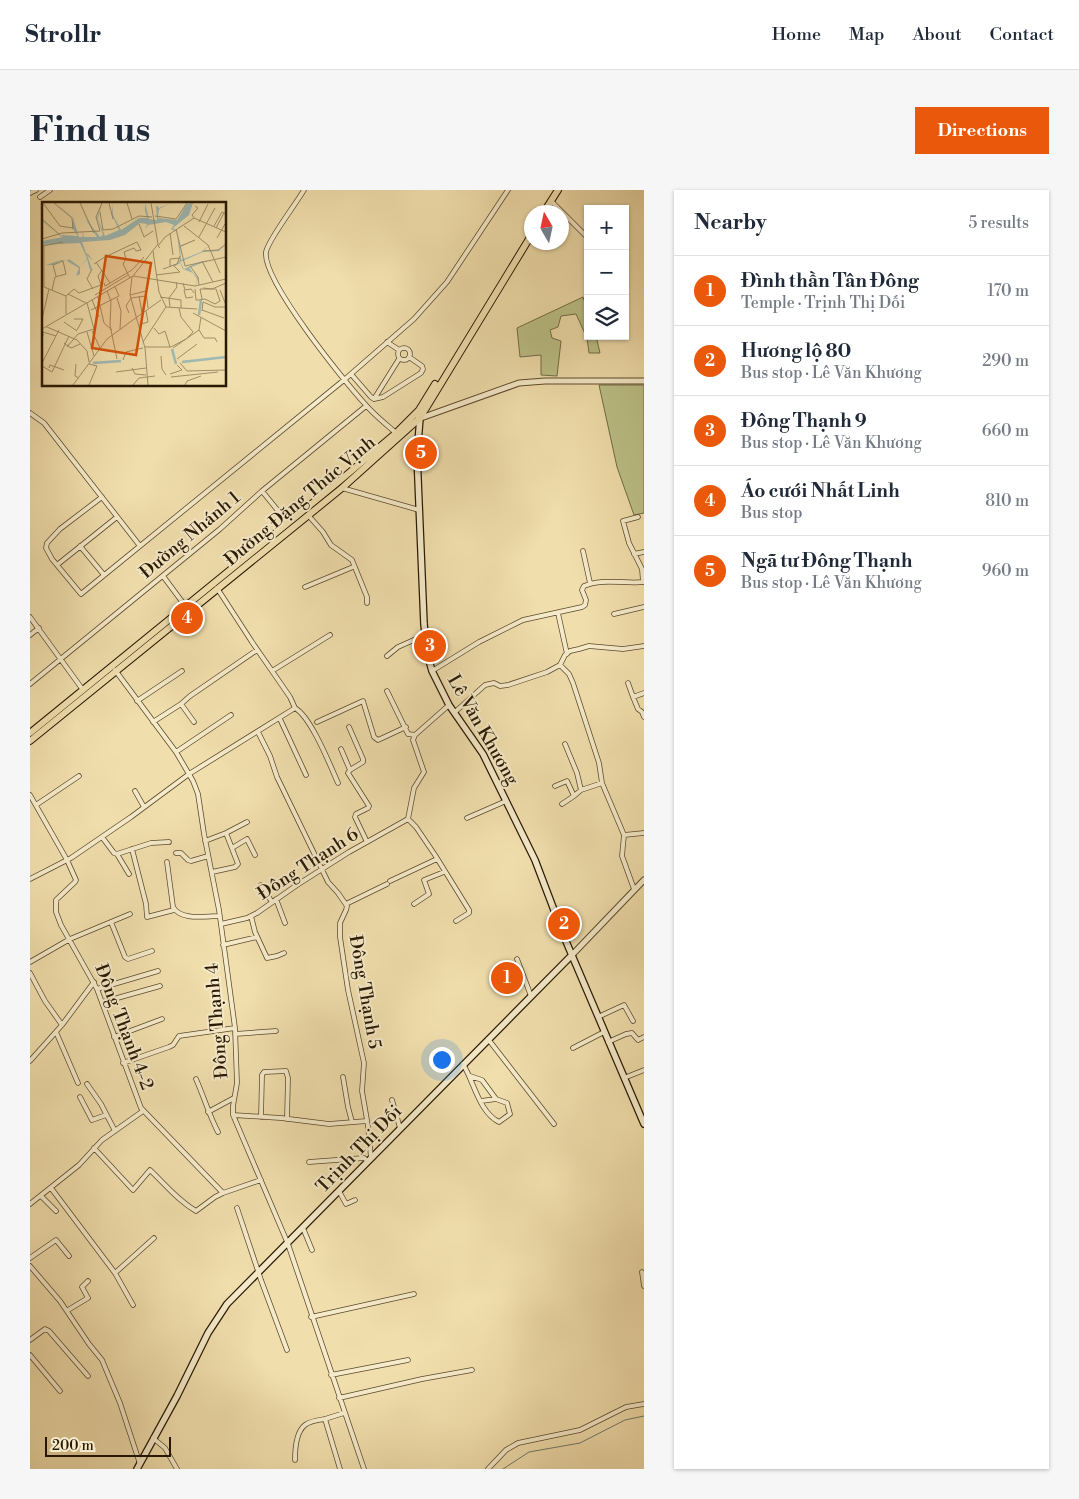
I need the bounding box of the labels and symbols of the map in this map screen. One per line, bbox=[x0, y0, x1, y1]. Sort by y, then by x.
inset map bbox=[42, 202, 226, 386]
north arrow bbox=[524, 205, 569, 250]
street label: Đường Đặng Thúc Vịnh bbox=[220, 431, 380, 571]
pin: 5 bbox=[405, 434, 437, 472]
street label: Đường Nhánh 1 bbox=[135, 486, 245, 584]
pin: 4 bbox=[171, 599, 203, 637]
pin: 3 bbox=[414, 627, 446, 665]
street label: Lê Văn Khương bbox=[442, 671, 524, 790]
street label: Đông Thạnh 6 bbox=[253, 823, 363, 905]
pin: 2 bbox=[548, 905, 580, 943]
street label: Đông Thạnh 5 bbox=[344, 933, 386, 1051]
pin: 1 bbox=[491, 959, 523, 997]
street label: Đông Thạnh 4-2 bbox=[89, 961, 159, 1093]
street label: Đông Thạnh 4 bbox=[200, 962, 234, 1080]
your location bbox=[429, 1047, 455, 1073]
street label: Trịnh Thị Dối bbox=[311, 1100, 407, 1198]
scale bar bbox=[45, 1434, 171, 1457]

